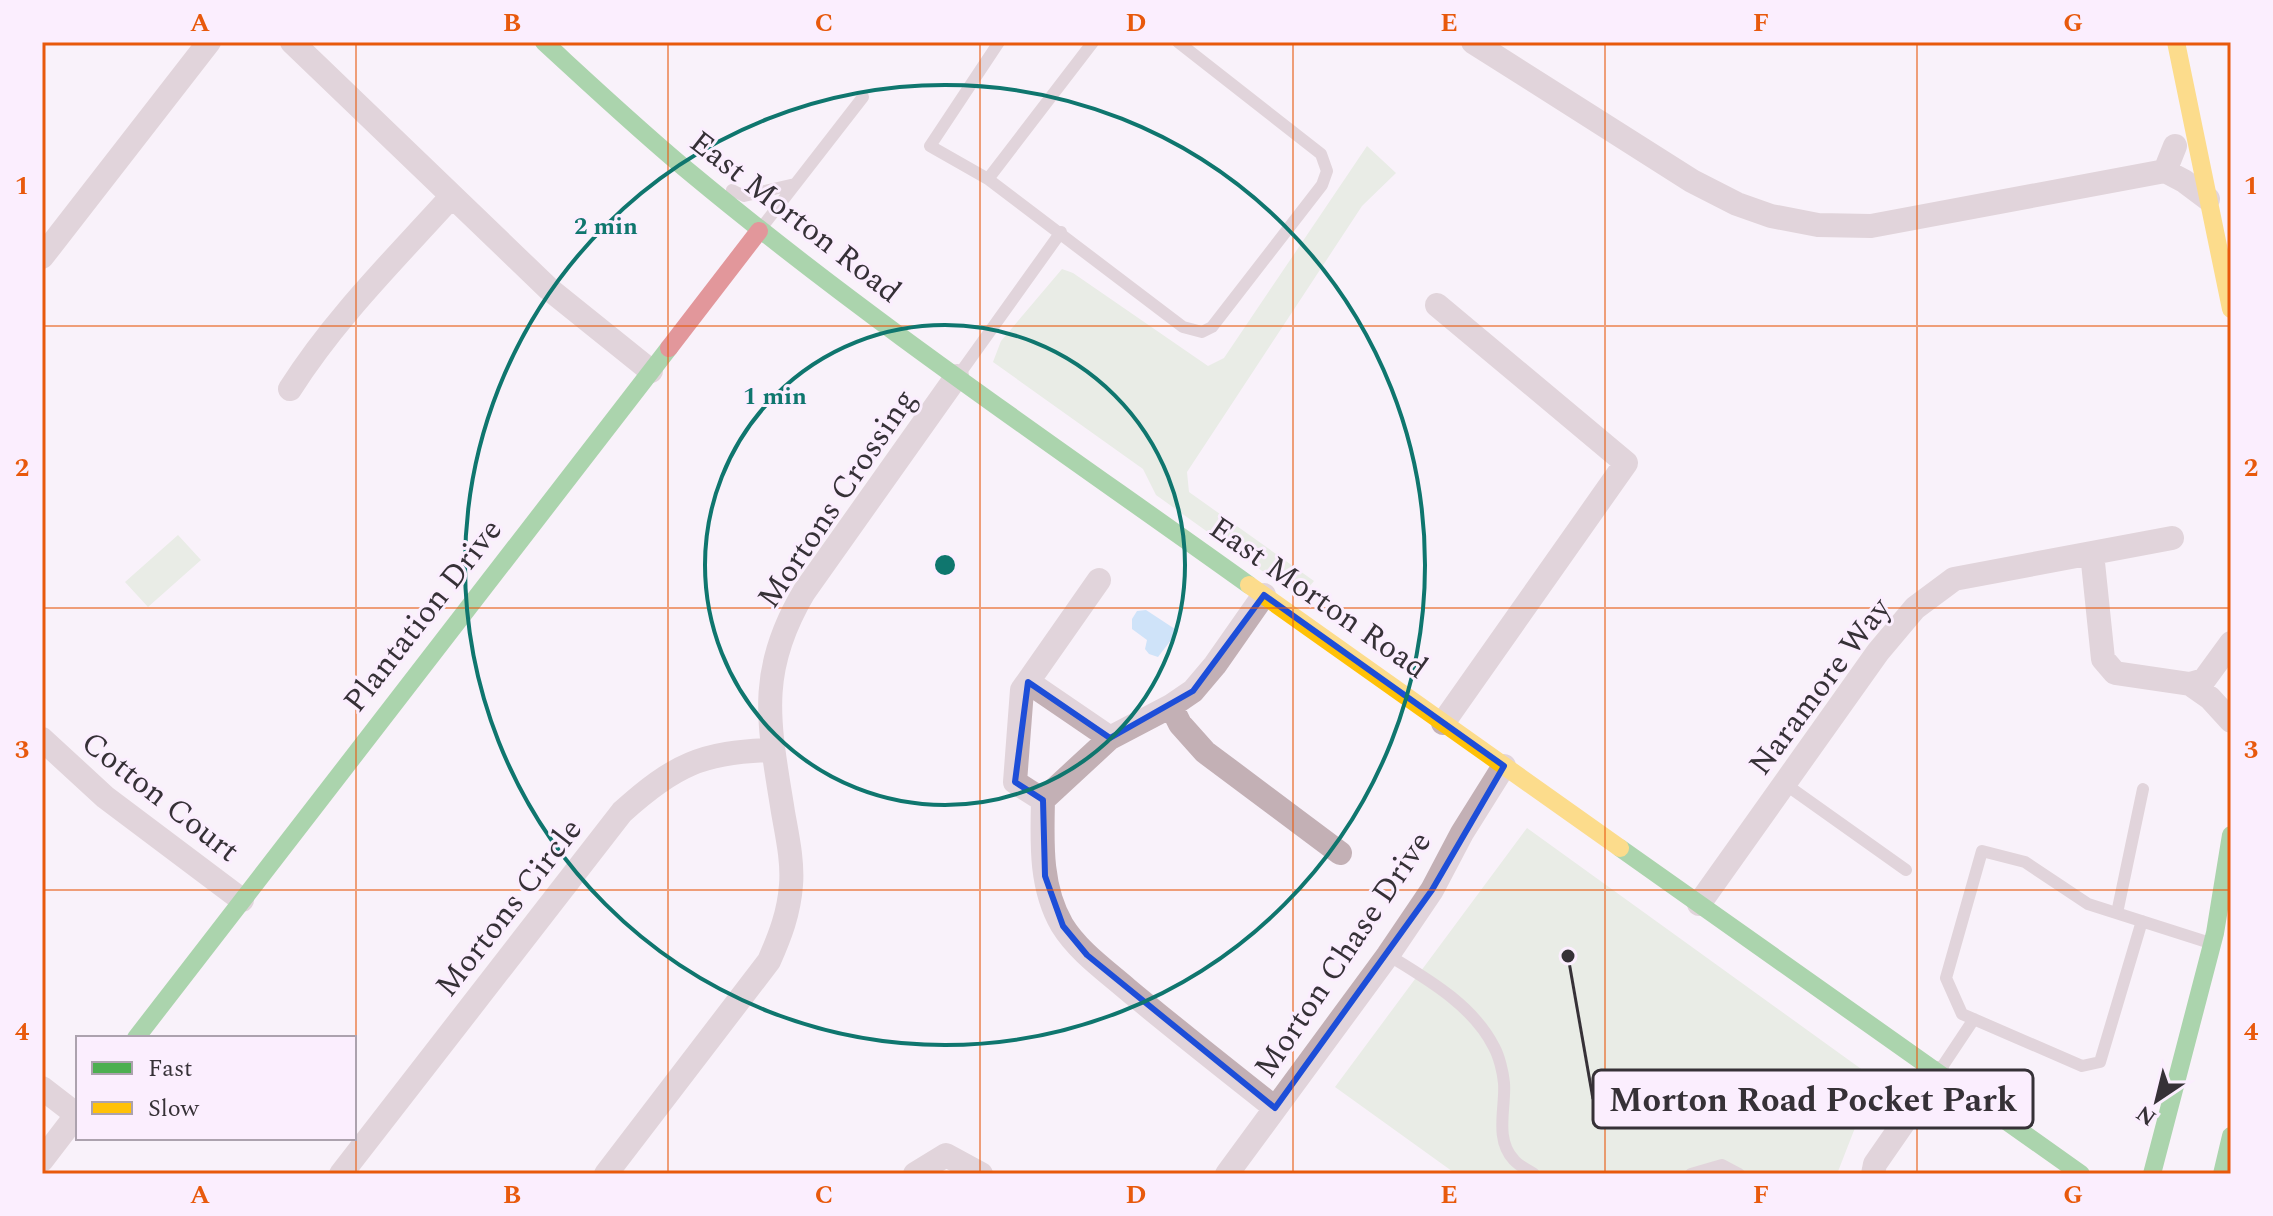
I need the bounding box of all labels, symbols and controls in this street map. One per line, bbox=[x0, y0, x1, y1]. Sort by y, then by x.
text: A bbox=[190, 3, 210, 43]
text: B bbox=[503, 3, 521, 43]
text: C bbox=[815, 3, 833, 43]
text: D bbox=[1126, 3, 1146, 43]
text: E bbox=[1440, 3, 1458, 43]
text: F bbox=[1753, 3, 1769, 43]
text: G bbox=[2063, 3, 2083, 43]
street label: East Morton Road bbox=[679, 119, 912, 316]
text: 1 bbox=[15, 166, 29, 206]
text: 1 bbox=[2244, 166, 2258, 206]
text: 2 min bbox=[574, 209, 638, 245]
text: 1 min bbox=[743, 379, 807, 415]
street label: Mortons Crossing bbox=[745, 379, 929, 619]
text: 2 bbox=[15, 448, 29, 488]
text: 2 bbox=[2244, 448, 2258, 488]
street label: East Morton Road bbox=[1199, 504, 1438, 692]
street label: Plantation Drive bbox=[332, 508, 515, 723]
centre of rings bbox=[931, 551, 959, 579]
street label: Naramore Way bbox=[1737, 586, 1905, 786]
street label: Cotton Court bbox=[70, 720, 250, 875]
text: 3 bbox=[15, 730, 29, 770]
text: 3 bbox=[2244, 730, 2258, 770]
street label: Mortons Circle bbox=[423, 808, 595, 1008]
street label: Morton Chase Drive bbox=[1242, 821, 1444, 1088]
text: 4 bbox=[15, 1012, 30, 1052]
text: 4 bbox=[2244, 1012, 2259, 1052]
legend bbox=[76, 1036, 356, 1140]
text: Fast bbox=[148, 1051, 193, 1087]
north arrow bbox=[2117, 1060, 2197, 1140]
callout: Morton Road Pocket Park bbox=[1593, 1070, 2033, 1128]
text: Morton Road Pocket Park bbox=[1609, 1075, 2018, 1127]
text: Slow bbox=[148, 1091, 200, 1127]
text: N bbox=[2130, 1096, 2163, 1134]
text: A bbox=[190, 1175, 210, 1215]
text: B bbox=[503, 1175, 521, 1215]
text: C bbox=[815, 1175, 833, 1215]
text: D bbox=[1126, 1175, 1146, 1215]
text: E bbox=[1440, 1175, 1458, 1215]
text: F bbox=[1753, 1175, 1769, 1215]
text: G bbox=[2063, 1175, 2083, 1215]

